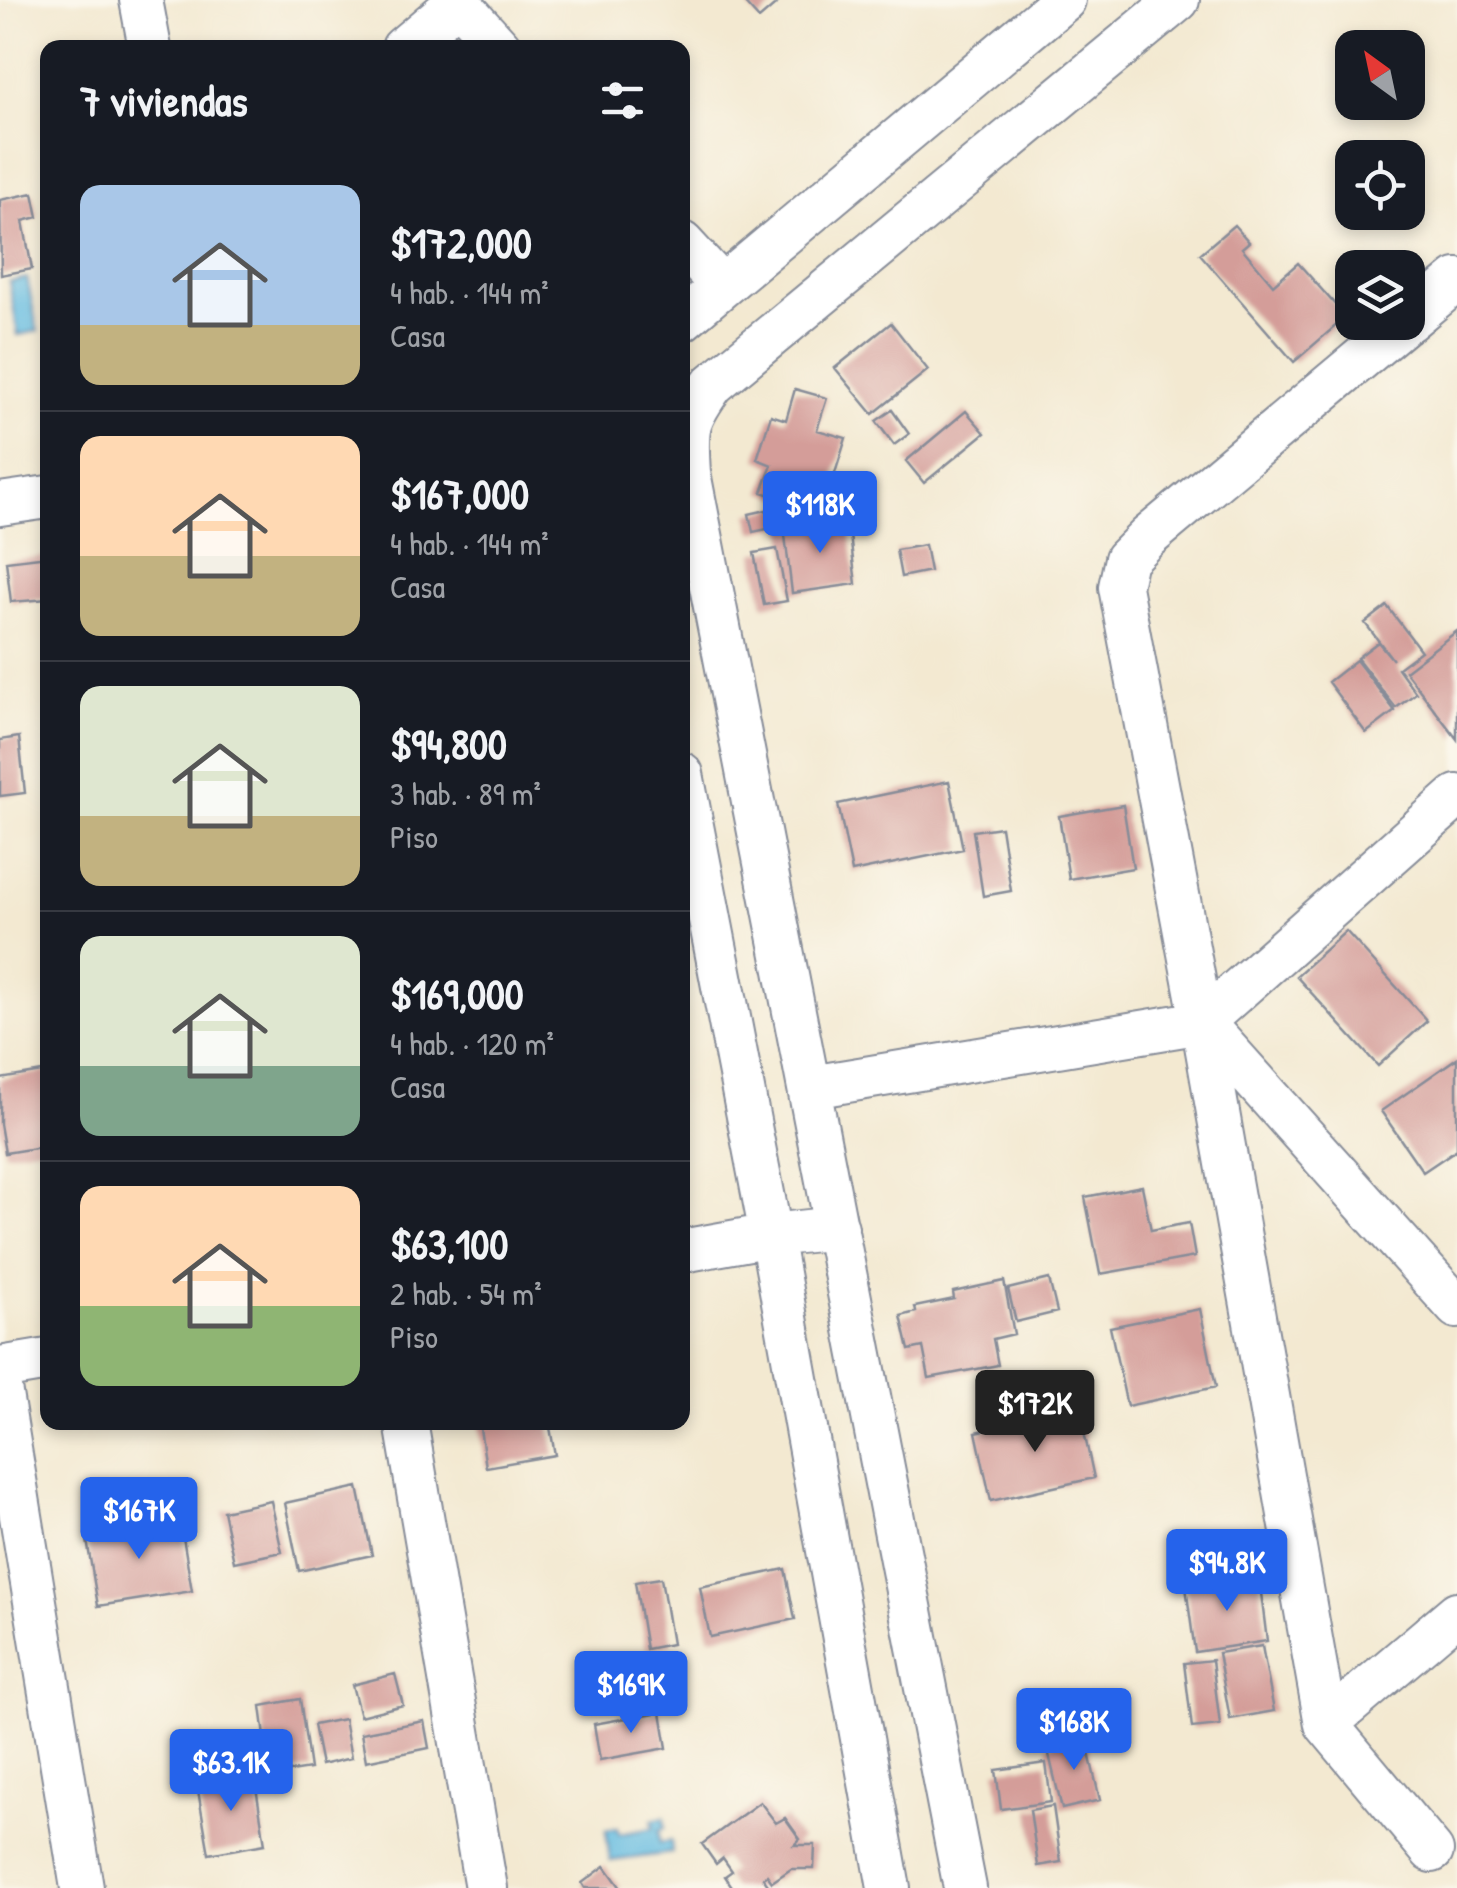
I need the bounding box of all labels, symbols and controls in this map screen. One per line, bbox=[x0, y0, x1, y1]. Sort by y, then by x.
north arrow bbox=[1335, 30, 1425, 120]
map controls bbox=[1335, 30, 1425, 340]
text: 7 viviendas bbox=[80, 72, 248, 129]
icon: filters bbox=[595, 73, 650, 128]
button: locate bbox=[1335, 140, 1425, 230]
text: $172,000 bbox=[390, 214, 532, 271]
icon: home bbox=[160, 225, 280, 345]
button: layers bbox=[1335, 250, 1425, 340]
text: 4 hab. · 144 m² bbox=[390, 271, 549, 314]
text: Casa bbox=[390, 314, 445, 357]
text: $167,000 bbox=[390, 465, 529, 522]
pin: $118K bbox=[750, 471, 890, 556]
icon: home bbox=[160, 476, 280, 596]
text: $118K bbox=[785, 482, 855, 525]
text: 4 hab. · 144 m² bbox=[390, 522, 549, 565]
text: Casa bbox=[390, 565, 445, 608]
text: $94,800 bbox=[390, 715, 507, 772]
icon: home bbox=[160, 726, 280, 846]
text: 3 hab. · 89 m² bbox=[390, 772, 541, 815]
text: Piso bbox=[390, 815, 438, 858]
text: $169,000 bbox=[390, 965, 524, 1022]
icon: home bbox=[160, 976, 280, 1096]
text: 4 hab. · 120 m² bbox=[390, 1022, 554, 1065]
text: Casa bbox=[390, 1065, 445, 1108]
text: $63,100 bbox=[390, 1215, 508, 1272]
icon: home bbox=[160, 1226, 280, 1346]
text: 2 hab. · 54 m² bbox=[390, 1272, 542, 1315]
text: Piso bbox=[390, 1315, 438, 1358]
pin: $172K bbox=[965, 1370, 1105, 1455]
text: $172K bbox=[997, 1381, 1073, 1424]
pin: $167K bbox=[69, 1477, 209, 1562]
text: $167K bbox=[102, 1488, 176, 1531]
pin: $94.8K bbox=[1146, 1529, 1308, 1614]
text: $94.8K bbox=[1188, 1540, 1266, 1583]
pin: $169K bbox=[561, 1651, 701, 1736]
text: $169K bbox=[596, 1662, 666, 1705]
pin: $168K bbox=[1004, 1688, 1144, 1773]
text: $168K bbox=[1038, 1699, 1110, 1742]
pin: $63.1K bbox=[150, 1729, 312, 1814]
text: $63.1K bbox=[192, 1740, 270, 1783]

